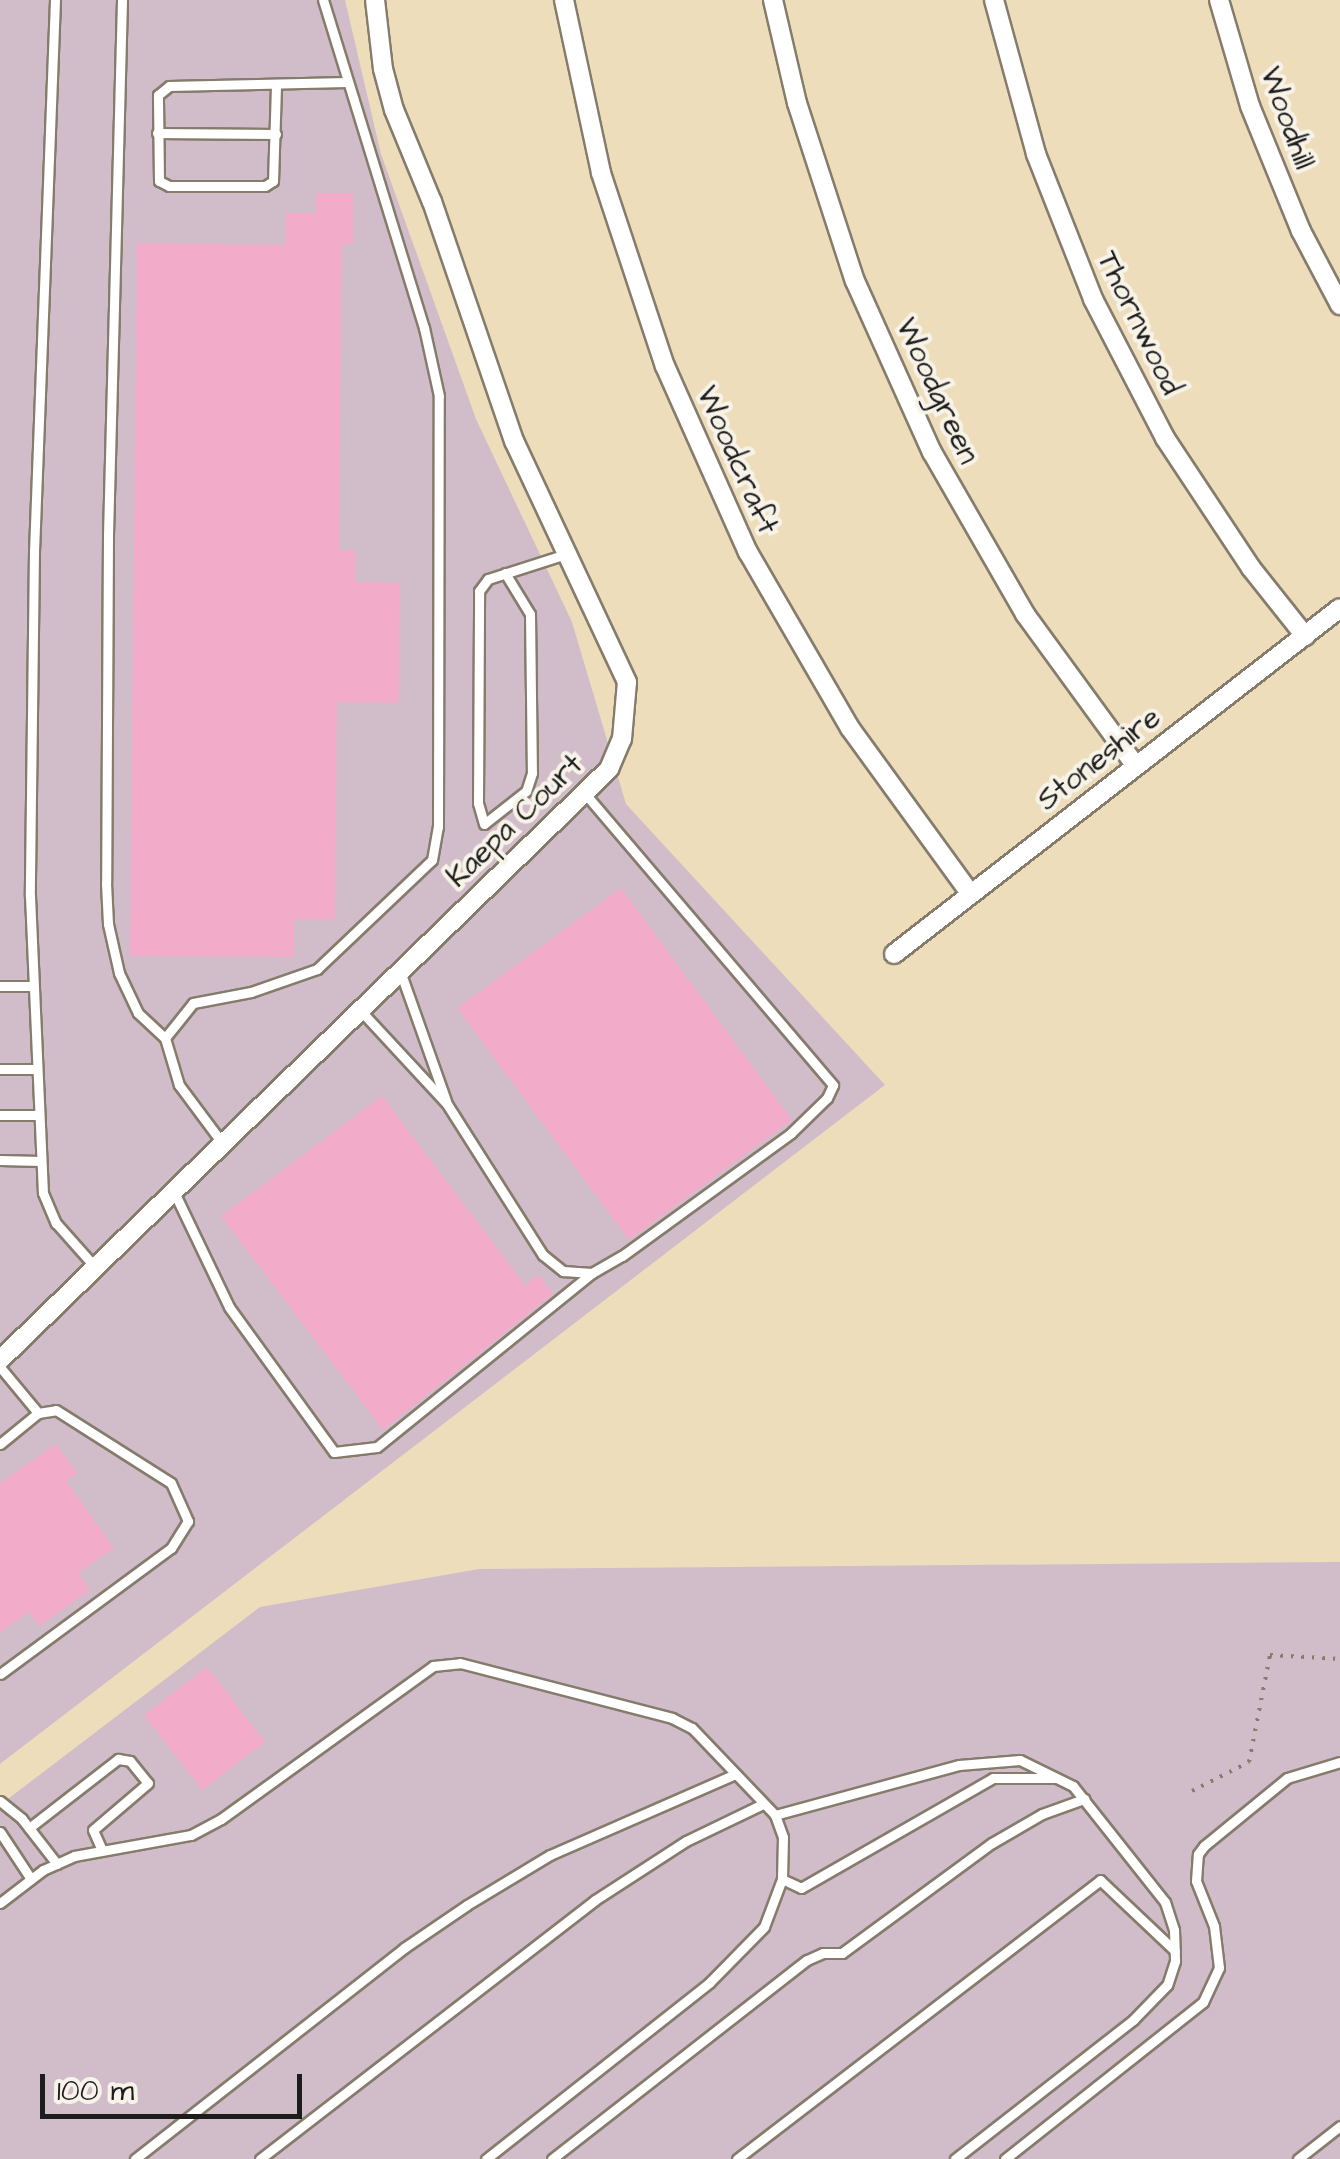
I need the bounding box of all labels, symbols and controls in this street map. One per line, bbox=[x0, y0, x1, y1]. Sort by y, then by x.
street label: Woodhill bbox=[1252, 62, 1322, 174]
street label: Thornwood bbox=[1089, 245, 1189, 401]
street label: Woodgreen bbox=[888, 312, 986, 470]
street label: Woodcraft bbox=[688, 380, 786, 540]
street label: Stoneshire bbox=[1030, 700, 1168, 818]
street label: Kaepa Court bbox=[439, 747, 591, 895]
scale bar bbox=[45, 2054, 308, 2116]
text: 100 m bbox=[57, 2070, 134, 2112]

